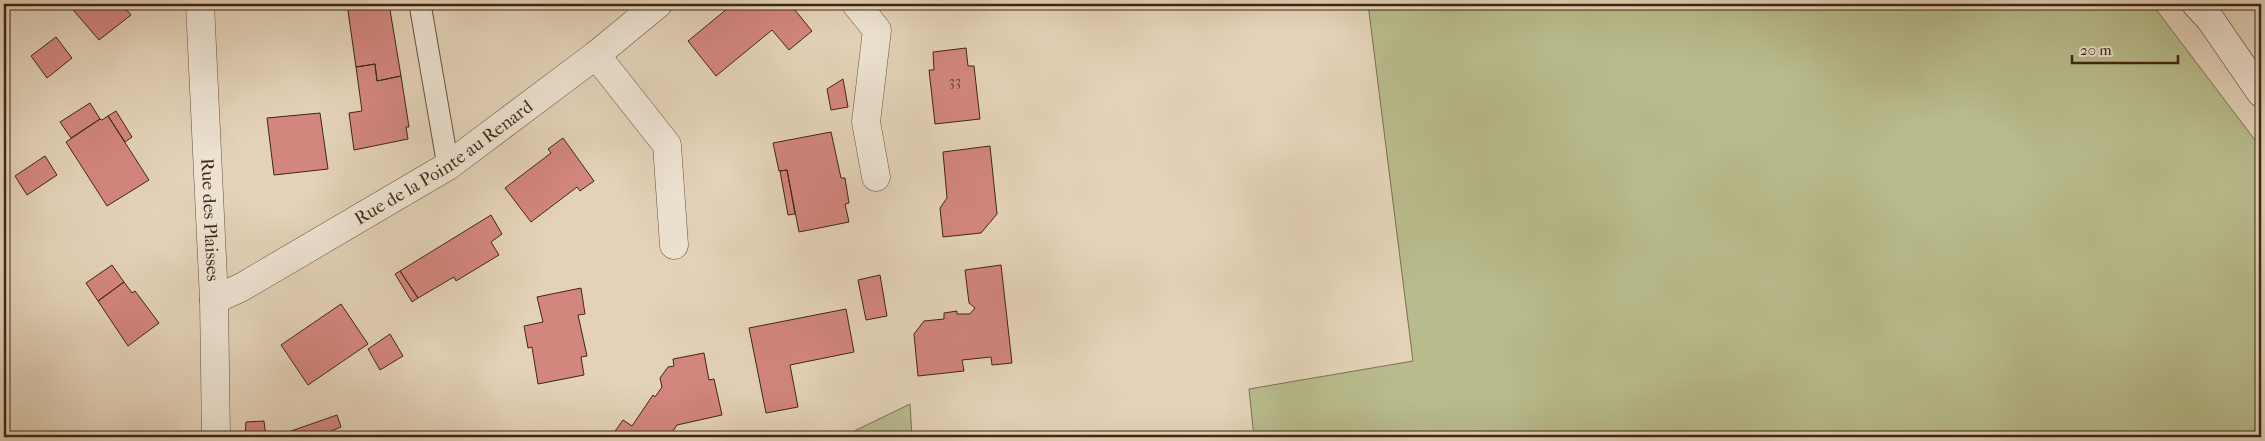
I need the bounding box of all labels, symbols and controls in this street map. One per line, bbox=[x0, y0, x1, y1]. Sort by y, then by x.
scale bar bbox=[2072, 32, 2179, 64]
text: 20 m bbox=[2080, 41, 2112, 59]
house number: 33 bbox=[949, 72, 961, 90]
street label: Rue de la Pointe au Renard bbox=[351, 96, 537, 229]
street label: Rue des Plaisses bbox=[197, 158, 224, 282]

